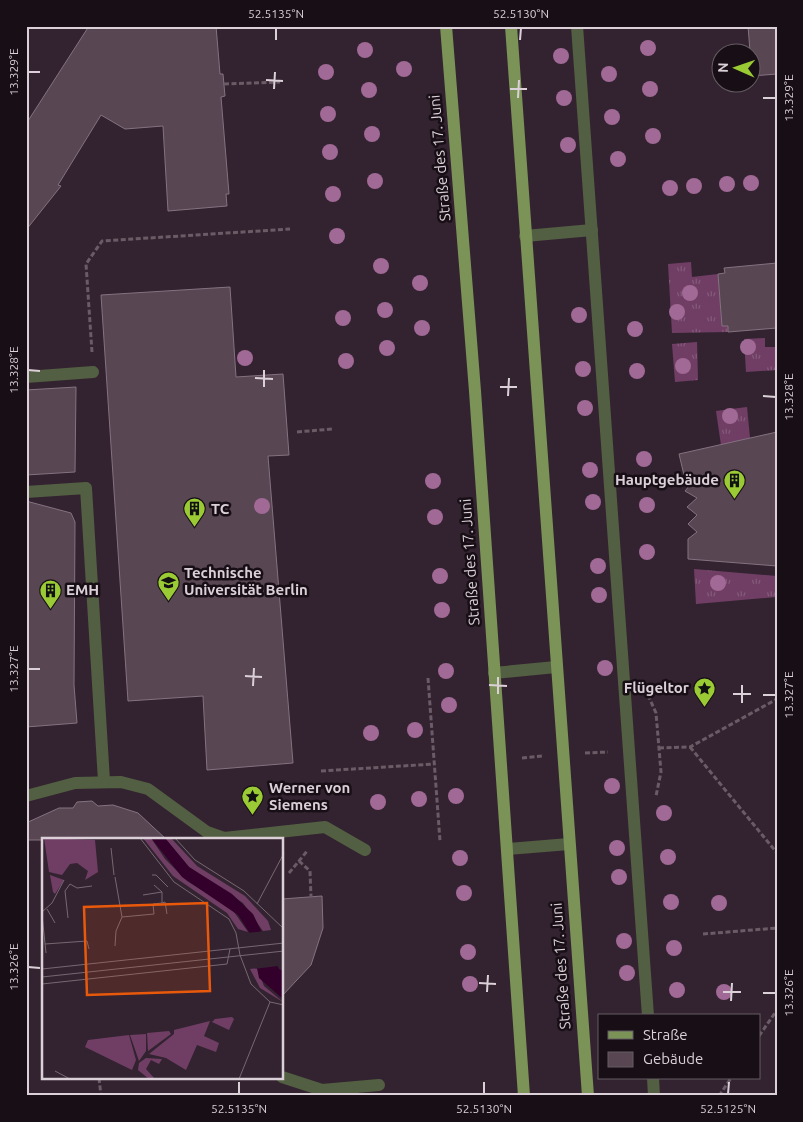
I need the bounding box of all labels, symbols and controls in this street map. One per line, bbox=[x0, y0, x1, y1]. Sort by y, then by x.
text: 52.5135°N bbox=[248, 7, 304, 20]
text: 52.5130°N bbox=[493, 7, 549, 20]
north arrow bbox=[710, 42, 760, 92]
text: 13.329°E bbox=[7, 48, 20, 96]
text: N bbox=[715, 62, 731, 73]
text: 13.329°E bbox=[782, 74, 795, 122]
street label: Straße des 17. Juni bbox=[425, 94, 454, 222]
text: 13.328°E bbox=[7, 346, 20, 394]
text: 13.328°E bbox=[782, 373, 795, 421]
building icon: Hauptgebäude bbox=[723, 468, 747, 499]
place label: Hauptgebäude bbox=[615, 471, 719, 488]
building icon: TC bbox=[183, 497, 207, 528]
street label: Straße des 17. Juni bbox=[457, 498, 482, 626]
place label: TC bbox=[211, 500, 230, 517]
place label: Technische Universität Berlin bbox=[184, 564, 308, 598]
school or university icon: Technische Universität Berlin bbox=[156, 570, 180, 601]
building icon: EMH bbox=[38, 578, 62, 609]
place label: EMH bbox=[66, 581, 99, 598]
text: 13.327°E bbox=[7, 645, 20, 693]
text: 13.327°E bbox=[782, 671, 795, 719]
place icon: Flügeltor bbox=[693, 676, 717, 707]
place label: Flügeltor bbox=[624, 679, 690, 696]
place label: Werner von Siemens bbox=[269, 779, 350, 813]
place icon: Werner von Siemens bbox=[241, 785, 265, 816]
inset map bbox=[42, 838, 284, 1080]
street label: Straße des 17. Juni bbox=[548, 902, 573, 1030]
text: 13.326°E bbox=[7, 943, 20, 991]
text: 13.326°E bbox=[782, 969, 795, 1017]
legend bbox=[598, 1014, 760, 1080]
text: Straße bbox=[643, 1026, 687, 1043]
text: Gebäude bbox=[643, 1050, 703, 1067]
text: 52.5135°N bbox=[211, 1102, 267, 1115]
text: 52.5130°N bbox=[456, 1102, 512, 1115]
text: 52.5125°N bbox=[700, 1102, 756, 1115]

